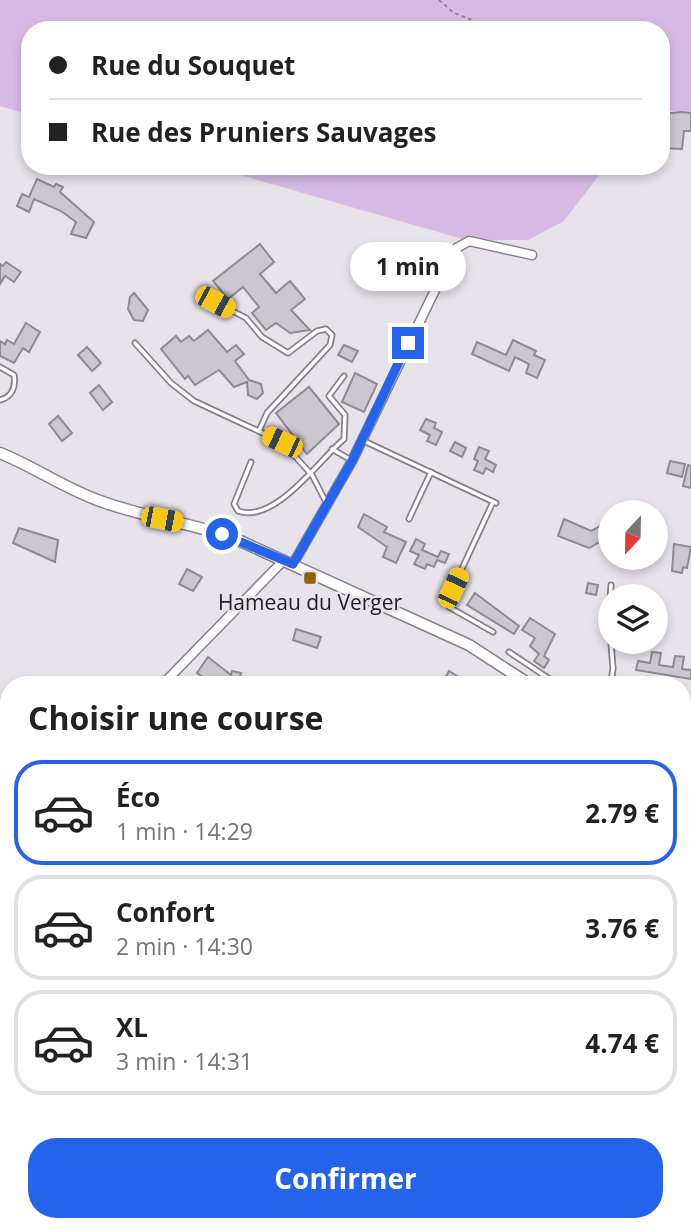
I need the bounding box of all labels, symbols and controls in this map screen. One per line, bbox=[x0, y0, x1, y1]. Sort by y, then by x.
text: Rue du Souquet bbox=[91, 47, 295, 83]
text: Rue des Pruniers Sauvages bbox=[91, 114, 437, 150]
callout: 1 min bbox=[350, 242, 466, 290]
text: 1 min bbox=[376, 250, 440, 282]
car bbox=[192, 283, 239, 321]
route end bbox=[392, 327, 424, 359]
car bbox=[259, 424, 306, 460]
north arrow bbox=[598, 500, 668, 570]
map controls bbox=[598, 500, 668, 654]
car bbox=[140, 505, 185, 533]
route start bbox=[206, 518, 238, 550]
car bbox=[435, 565, 472, 611]
marker: Hameau du Verger bbox=[302, 570, 318, 586]
button: layers bbox=[598, 584, 668, 654]
place label: Hameau du Verger bbox=[218, 588, 403, 616]
text: Choisir une course bbox=[28, 696, 323, 739]
text: Éco bbox=[116, 779, 160, 815]
icon: car bbox=[32, 781, 95, 844]
text: 2.79 € bbox=[585, 795, 659, 831]
text: 1 min · 14:29 bbox=[116, 815, 253, 847]
text: Confort bbox=[116, 894, 215, 930]
icon: car bbox=[32, 896, 95, 959]
text: 3.76 € bbox=[585, 910, 659, 946]
text: 2 min · 14:30 bbox=[116, 930, 253, 962]
text: XL bbox=[116, 1009, 148, 1045]
icon: car bbox=[32, 1011, 95, 1074]
text: 4.74 € bbox=[585, 1025, 659, 1061]
text: 3 min · 14:31 bbox=[116, 1045, 253, 1077]
button: Confirmer bbox=[28, 1138, 663, 1218]

